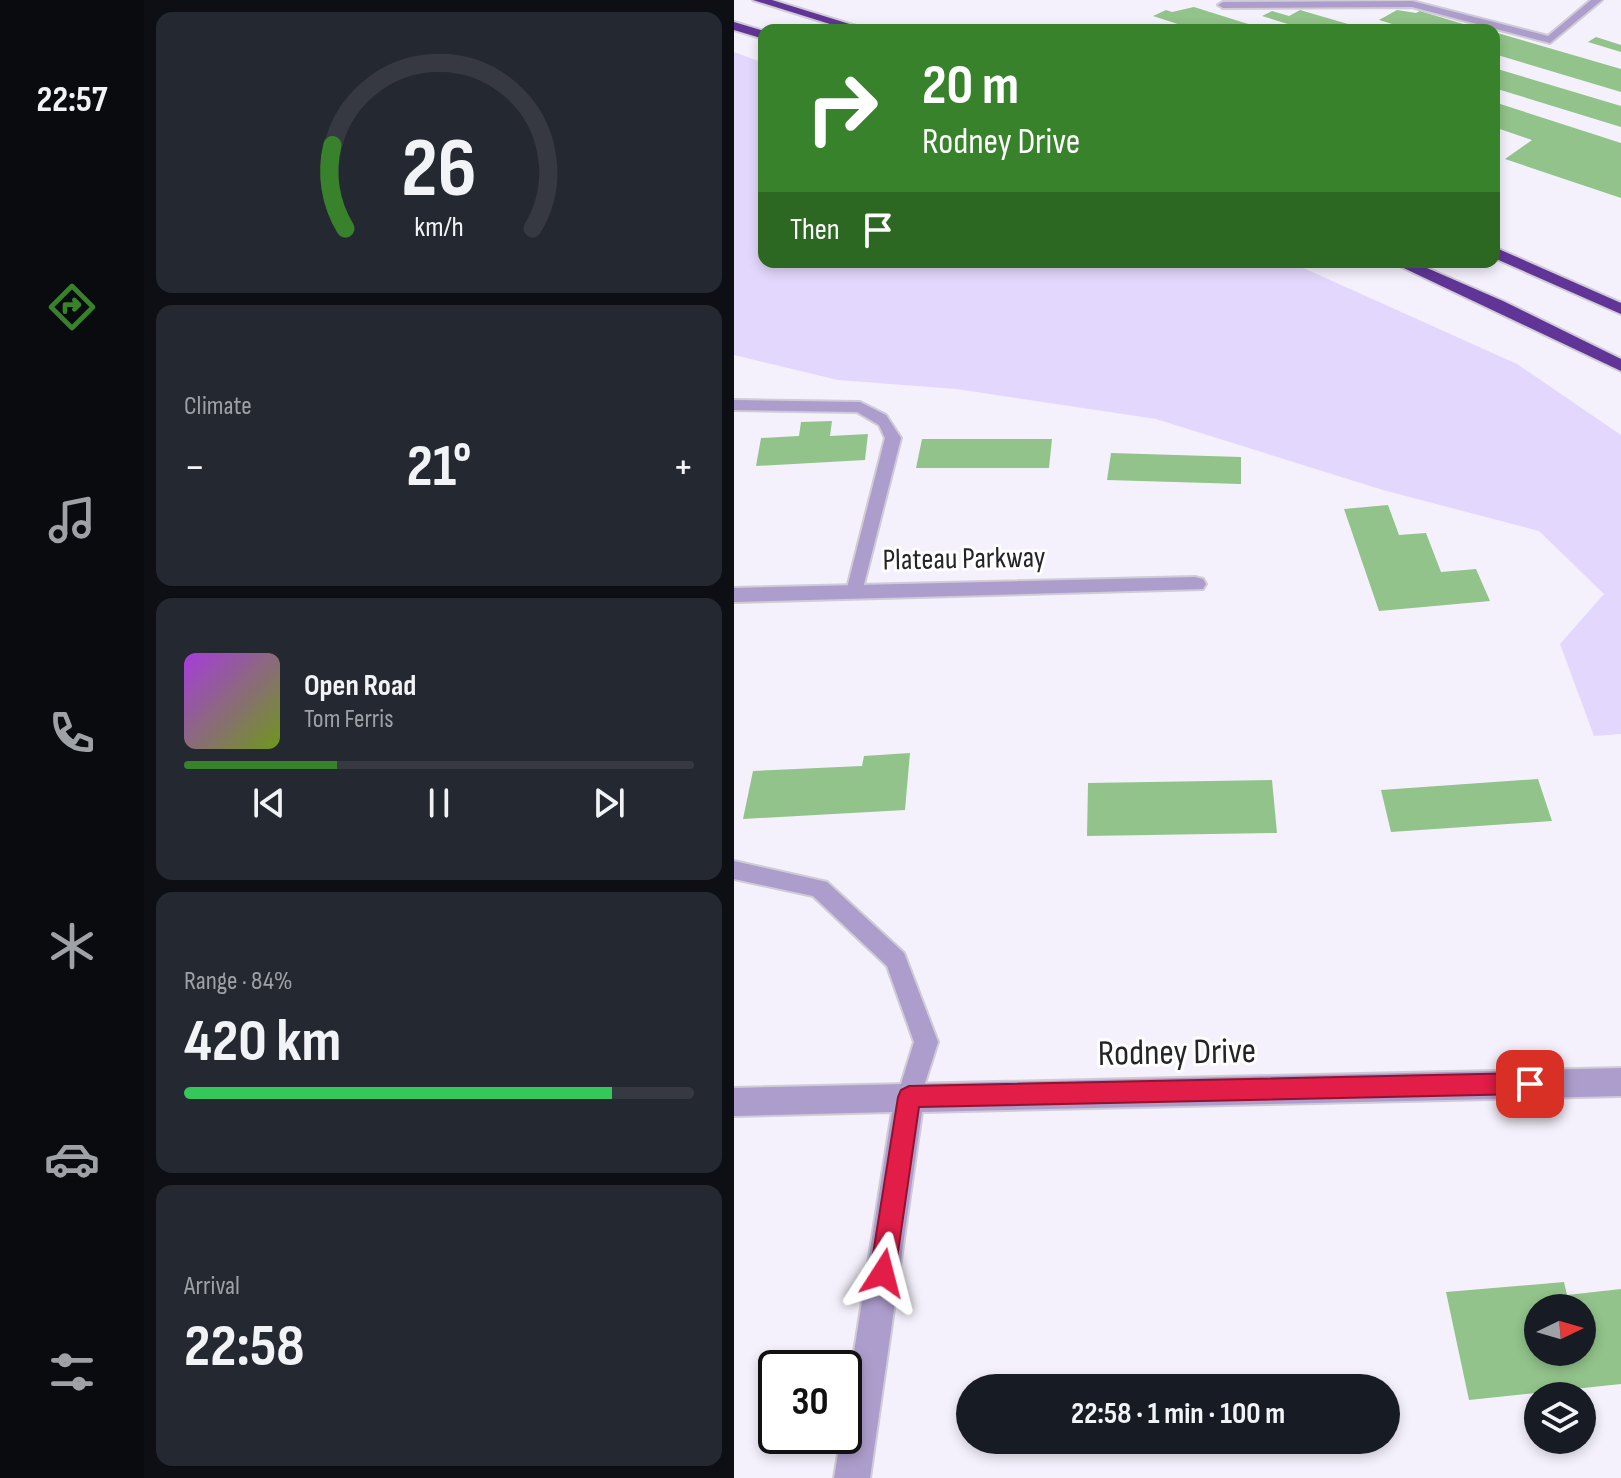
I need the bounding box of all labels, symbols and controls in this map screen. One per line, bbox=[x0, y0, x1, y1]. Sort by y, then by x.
text: 20 m bbox=[922, 53, 1019, 120]
icon: right bbox=[790, 56, 894, 160]
text: 22:57 bbox=[37, 79, 108, 122]
text: 26 bbox=[401, 119, 477, 219]
text: Rodney Drive bbox=[922, 121, 1080, 164]
icon: arrive bbox=[856, 208, 900, 252]
text: km/h bbox=[414, 210, 464, 245]
text: Then bbox=[790, 212, 840, 248]
icon: directions bbox=[44, 279, 100, 335]
text: Climate bbox=[184, 391, 252, 422]
text: 21° bbox=[406, 431, 472, 503]
text: − bbox=[184, 441, 206, 494]
text: + bbox=[672, 441, 694, 494]
icon: music bbox=[44, 492, 100, 548]
street label: Plateau Parkway bbox=[882, 540, 1046, 578]
text: Open Road bbox=[304, 668, 416, 704]
text: Tom Ferris bbox=[304, 704, 394, 735]
icon: phone bbox=[44, 705, 100, 761]
icon: previous bbox=[247, 781, 291, 825]
icon: pause bbox=[417, 781, 461, 825]
icon: next bbox=[587, 781, 631, 825]
icon: climate bbox=[44, 918, 100, 974]
text: Range · 84% bbox=[184, 966, 293, 997]
text: 420 km bbox=[184, 1006, 341, 1078]
street label: Rodney Drive bbox=[1098, 1030, 1256, 1076]
pin bbox=[1496, 1050, 1564, 1118]
icon: arrive bbox=[1508, 1062, 1552, 1106]
icon: car bbox=[44, 1131, 100, 1187]
position arrow bbox=[841, 1231, 925, 1315]
text: Arrival bbox=[184, 1271, 240, 1302]
north arrow bbox=[1524, 1294, 1596, 1366]
map controls bbox=[1524, 1294, 1596, 1454]
text: 22:58 bbox=[184, 1311, 305, 1383]
icon: filters bbox=[44, 1344, 100, 1400]
speed limit sign: 30 bbox=[758, 1350, 862, 1454]
button: layers bbox=[1524, 1382, 1596, 1454]
text: 22:58 · 1 min · 100 m bbox=[1071, 1396, 1285, 1432]

